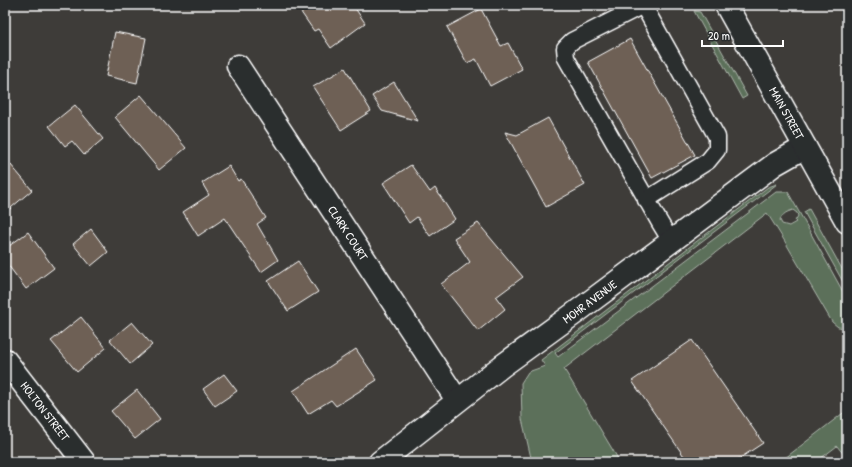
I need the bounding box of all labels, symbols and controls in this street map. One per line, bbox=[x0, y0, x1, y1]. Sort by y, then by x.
scale bar bbox=[702, 22, 783, 48]
text: 20 m bbox=[708, 27, 730, 44]
street label: MAIN STREET bbox=[765, 84, 809, 143]
street label: CLARK COURT bbox=[324, 202, 372, 264]
street label: MOHR AVENUE bbox=[559, 275, 621, 327]
street label: HOLTON STREET bbox=[17, 378, 74, 445]

